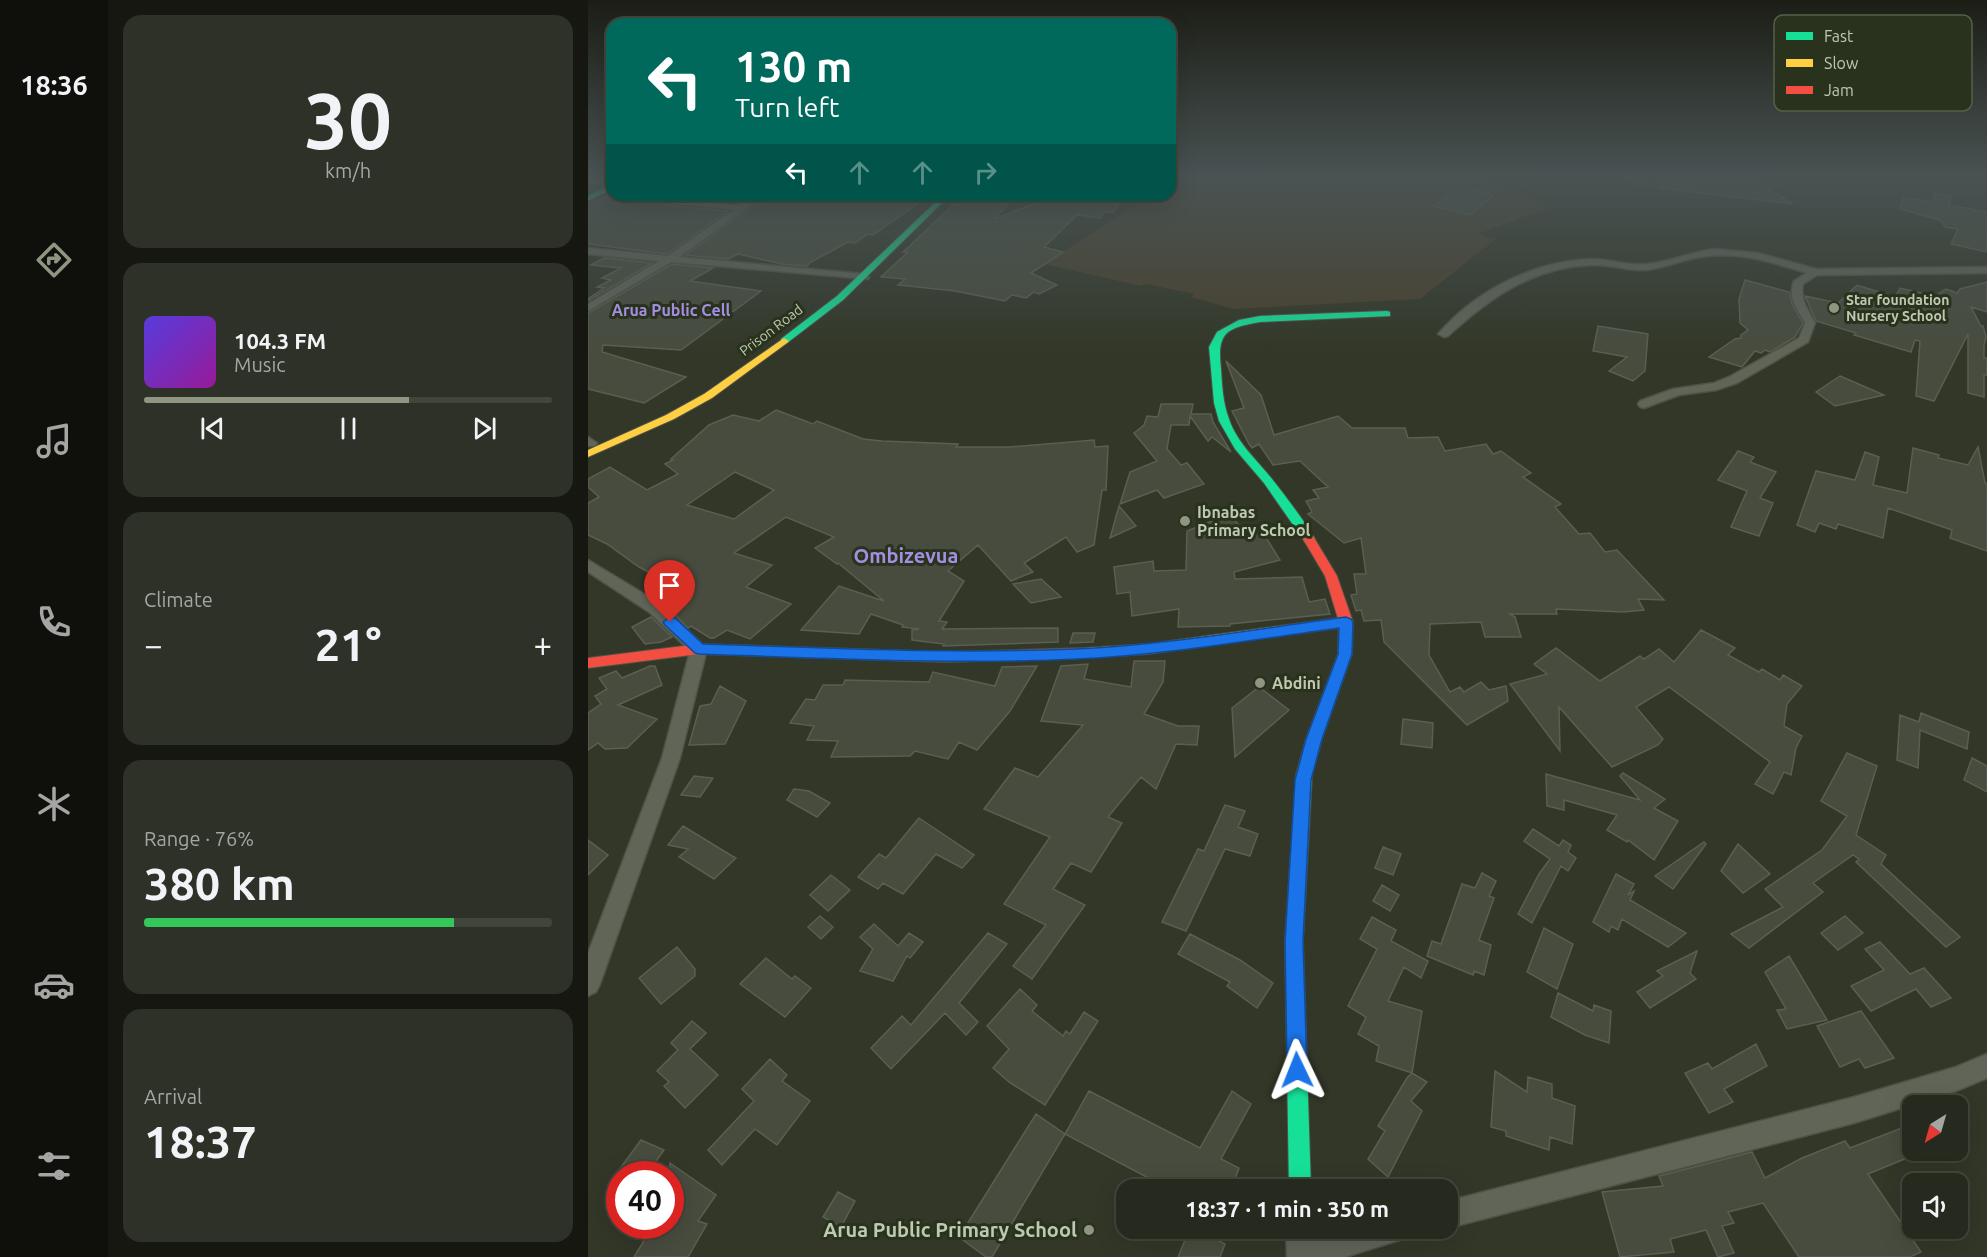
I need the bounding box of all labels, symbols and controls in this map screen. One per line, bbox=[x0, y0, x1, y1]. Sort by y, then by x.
legend bbox=[1774, 15, 1972, 111]
text: Fast bbox=[1824, 27, 1854, 45]
icon: left bbox=[636, 42, 714, 120]
text: 130 m bbox=[735, 43, 852, 90]
text: Slow bbox=[1824, 54, 1859, 72]
text: 18:36 bbox=[20, 70, 88, 100]
text: 30 bbox=[304, 76, 392, 164]
text: Jam bbox=[1824, 81, 1854, 99]
text: Turn left bbox=[735, 92, 839, 122]
icon: left bbox=[780, 156, 813, 189]
icon: ahead bbox=[843, 156, 876, 189]
icon: ahead bbox=[906, 156, 939, 189]
icon: right bbox=[969, 156, 1002, 189]
text: km/h bbox=[325, 159, 371, 182]
icon: directions bbox=[33, 239, 75, 281]
place label: Star foundation Nursery School bbox=[1846, 292, 1949, 324]
district label: Arua Public Cell bbox=[612, 301, 730, 319]
street label: Prison Road bbox=[736, 301, 806, 359]
marker: Star foundation Nursery School bbox=[1827, 301, 1841, 315]
text: 104.3 FM bbox=[234, 328, 326, 353]
text: Music bbox=[234, 353, 286, 376]
icon: previous bbox=[196, 412, 229, 445]
icon: pause bbox=[332, 412, 365, 445]
icon: next bbox=[468, 412, 501, 445]
icon: music bbox=[33, 420, 75, 462]
place label: Ibnabas Primary School bbox=[1197, 503, 1311, 539]
marker: Ibnabas Primary School bbox=[1178, 514, 1192, 528]
district label: Ombizevua bbox=[854, 544, 958, 567]
pin bbox=[644, 560, 695, 622]
icon: arrive bbox=[653, 569, 686, 602]
text: Climate bbox=[144, 588, 213, 611]
icon: phone bbox=[33, 601, 75, 643]
text: 21° bbox=[315, 619, 381, 670]
text: − bbox=[144, 626, 163, 663]
text: + bbox=[533, 626, 552, 663]
place label: Abdini bbox=[1272, 674, 1321, 692]
marker: Abdini bbox=[1253, 676, 1267, 690]
icon: climate bbox=[33, 783, 75, 825]
text: Range · 76% bbox=[144, 827, 254, 850]
text: 380 km bbox=[144, 858, 295, 909]
icon: car bbox=[33, 964, 75, 1006]
position arrow bbox=[1265, 1038, 1329, 1102]
text: Arrival bbox=[144, 1085, 202, 1108]
north arrow bbox=[1902, 1095, 1968, 1161]
map controls bbox=[1902, 1095, 1968, 1239]
text: 18:37 bbox=[144, 1116, 257, 1167]
icon: filters bbox=[33, 1145, 75, 1187]
speed limit sign: 40 bbox=[606, 1161, 684, 1239]
button: sound bbox=[1902, 1173, 1968, 1239]
text: 18:37 · 1 min · 350 m bbox=[1185, 1196, 1389, 1221]
place label: Arua Public Primary School bbox=[823, 1218, 1077, 1241]
marker: Arua Public Primary School bbox=[1082, 1223, 1096, 1237]

